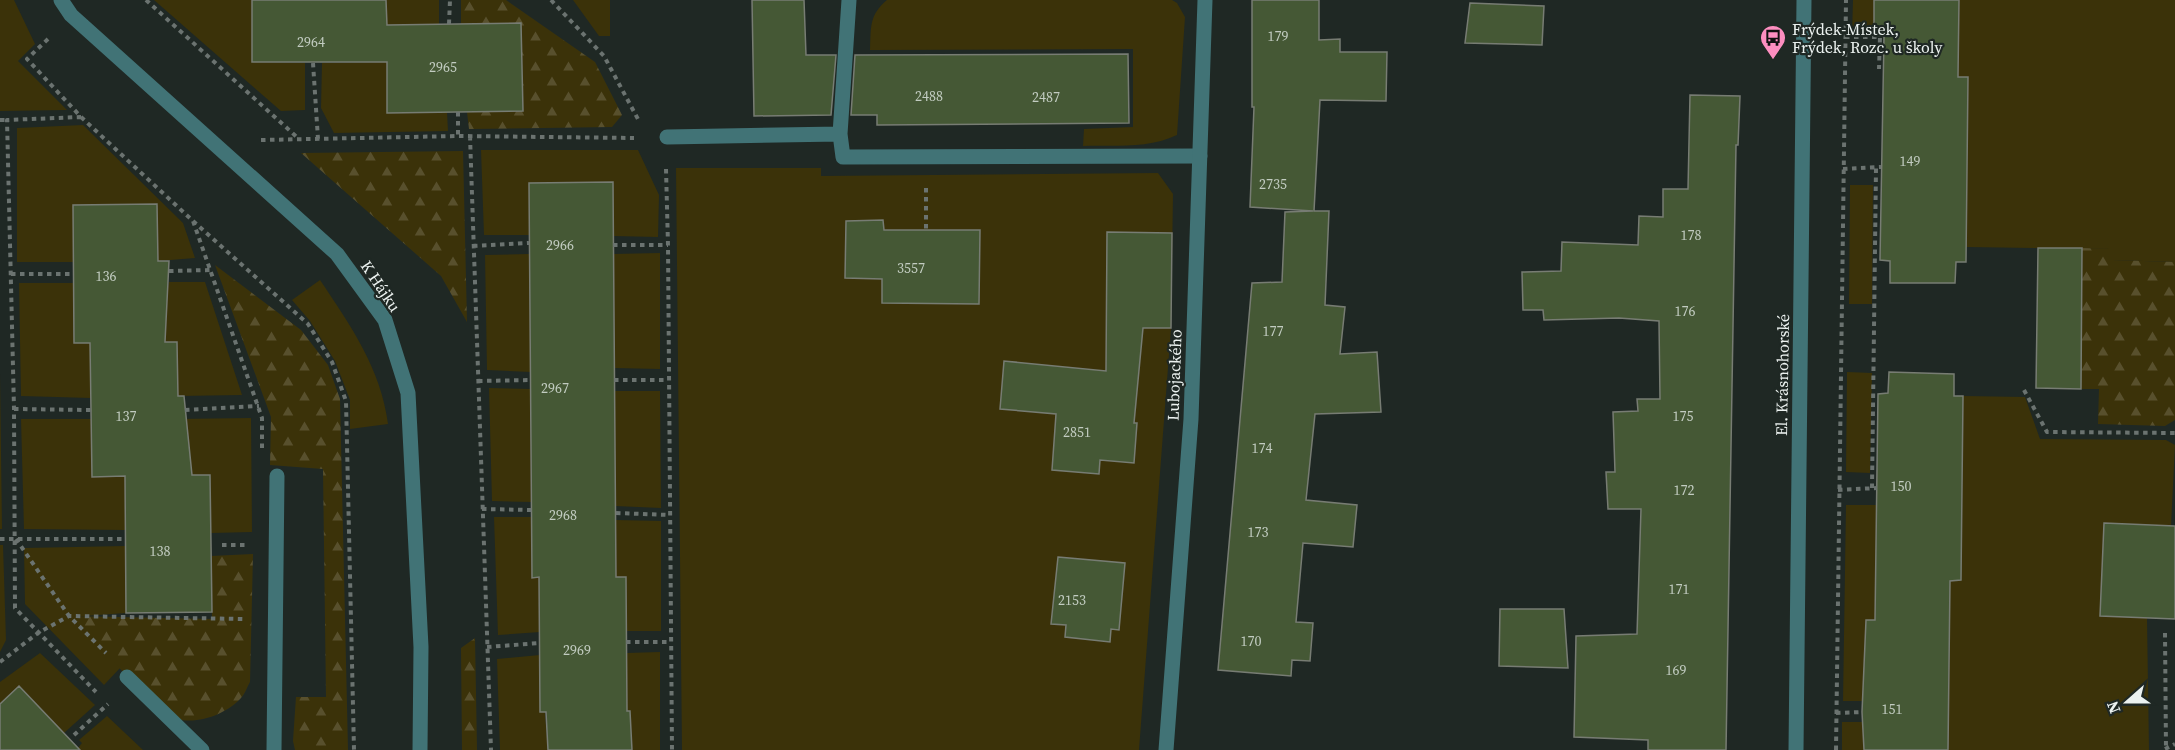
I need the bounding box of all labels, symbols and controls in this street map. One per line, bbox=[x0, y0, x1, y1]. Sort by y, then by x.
place label: Frýdek-Místek, Frýdek, Rozc. u školy bbox=[1792, 18, 1943, 58]
bus stop icon: Frýdek-Místek, Frýdek, Rozc. u školy bbox=[1758, 23, 1788, 61]
house number: 179 bbox=[1268, 26, 1289, 46]
house number: 2964 bbox=[297, 32, 325, 52]
house number: 2965 bbox=[429, 57, 457, 77]
house number: 2488 bbox=[915, 86, 943, 106]
house number: 2487 bbox=[1032, 87, 1060, 107]
house number: 149 bbox=[1900, 151, 1921, 171]
house number: 2735 bbox=[1259, 174, 1287, 194]
house number: 178 bbox=[1681, 225, 1702, 245]
house number: 2966 bbox=[546, 235, 574, 255]
street label: K Hájku bbox=[356, 256, 406, 316]
house number: 3557 bbox=[897, 258, 925, 278]
house number: 136 bbox=[96, 266, 117, 286]
house number: 176 bbox=[1675, 301, 1696, 321]
street label: El. Krásnohorské bbox=[1770, 314, 1794, 436]
house number: 177 bbox=[1263, 321, 1284, 341]
street label: Lubojackého bbox=[1161, 329, 1187, 421]
house number: 2967 bbox=[541, 378, 569, 398]
house number: 137 bbox=[116, 406, 137, 426]
house number: 175 bbox=[1673, 406, 1694, 426]
house number: 2851 bbox=[1063, 422, 1091, 442]
house number: 174 bbox=[1252, 438, 1273, 458]
house number: 150 bbox=[1891, 476, 1912, 496]
house number: 172 bbox=[1674, 480, 1695, 500]
house number: 2968 bbox=[549, 505, 577, 525]
house number: 173 bbox=[1248, 522, 1269, 542]
house number: 138 bbox=[150, 541, 171, 561]
house number: 171 bbox=[1669, 579, 1690, 599]
house number: 2153 bbox=[1058, 590, 1086, 610]
house number: 170 bbox=[1241, 631, 1262, 651]
house number: 2969 bbox=[563, 640, 591, 660]
house number: 169 bbox=[1666, 660, 1687, 680]
north arrow bbox=[2097, 672, 2157, 732]
text: N bbox=[2101, 698, 2125, 717]
house number: 151 bbox=[1882, 699, 1903, 719]

